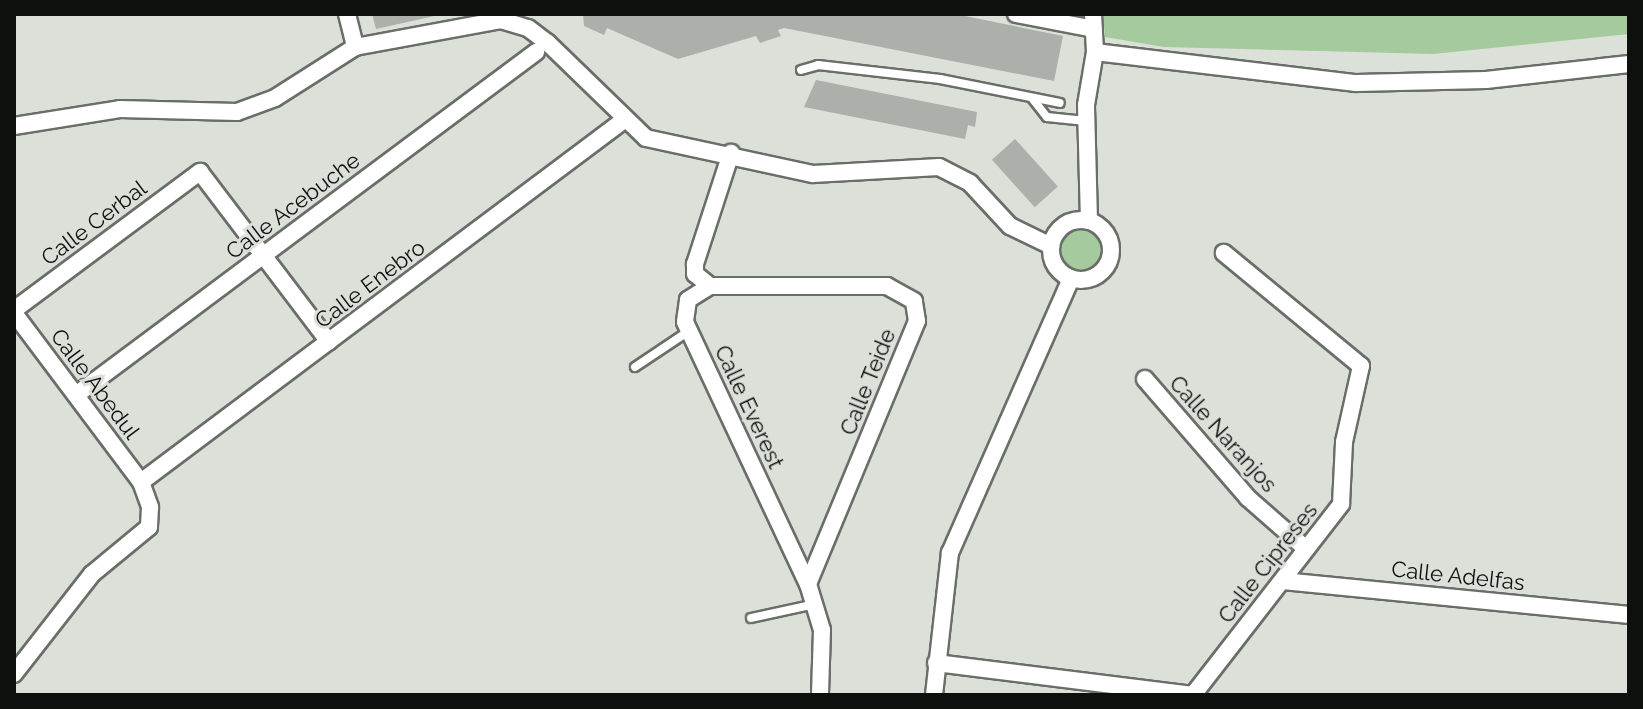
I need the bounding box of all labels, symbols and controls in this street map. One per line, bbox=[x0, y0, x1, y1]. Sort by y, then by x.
street label: Calle Acebuche bbox=[221, 147, 365, 265]
street label: Calle Cerbal bbox=[36, 175, 152, 271]
street label: Calle Enebro bbox=[310, 234, 430, 334]
street label: Calle Abedul bbox=[45, 323, 145, 445]
street label: Calle Teide bbox=[835, 325, 901, 439]
street label: Calle Everest bbox=[709, 341, 789, 473]
street label: Calle Naranjos bbox=[1164, 370, 1282, 498]
street label: Calle Cipreses bbox=[1213, 498, 1323, 628]
street label: Calle Adelfas bbox=[1390, 556, 1526, 596]

